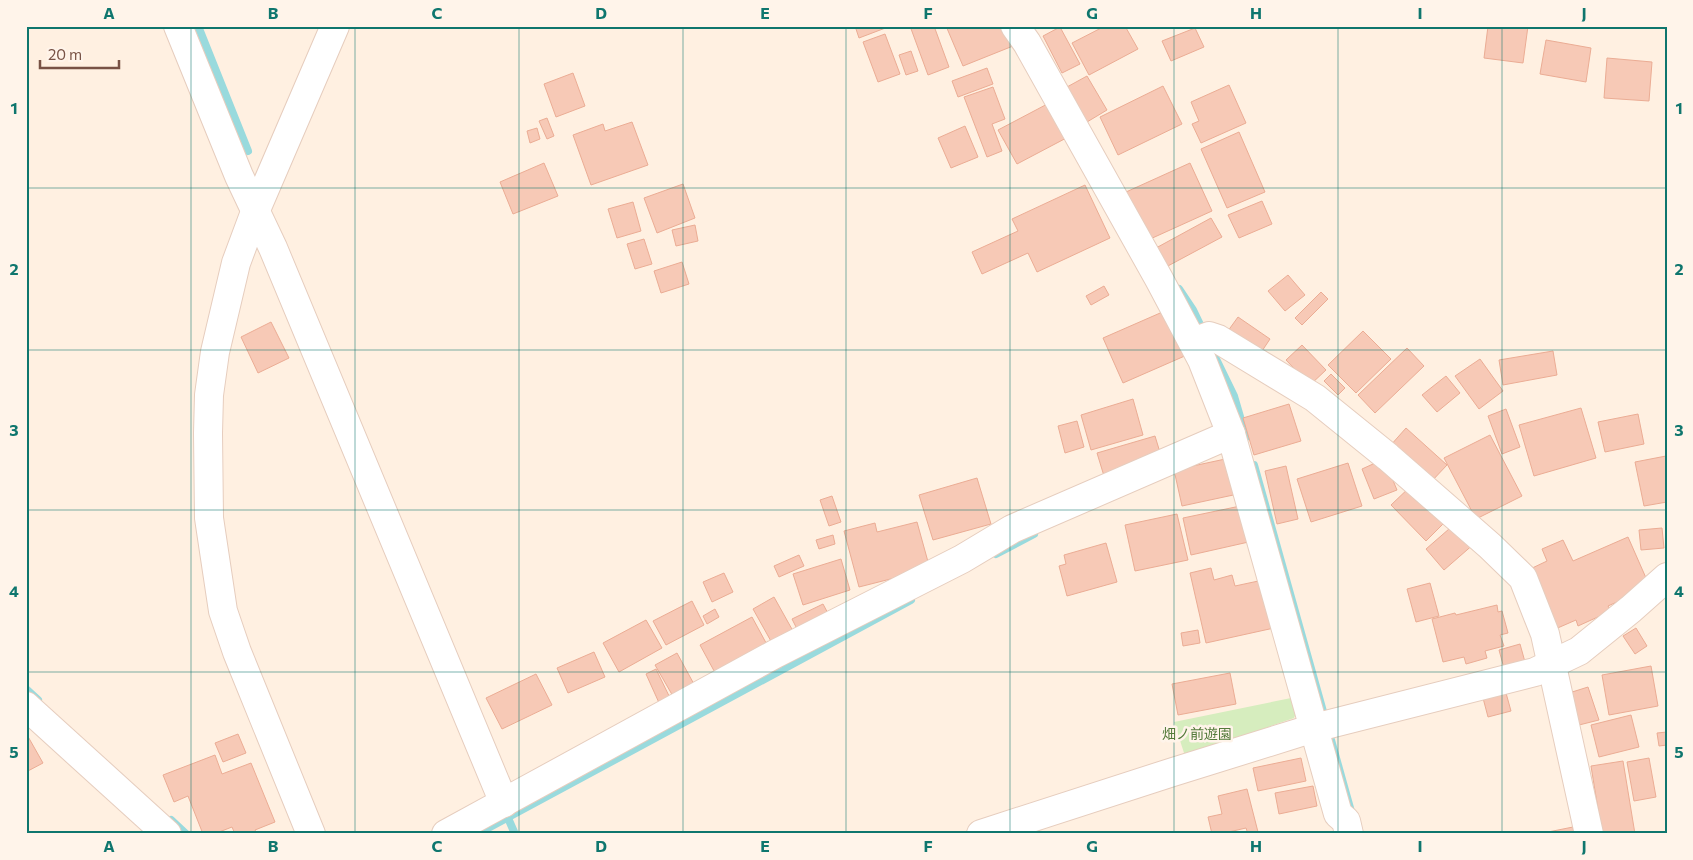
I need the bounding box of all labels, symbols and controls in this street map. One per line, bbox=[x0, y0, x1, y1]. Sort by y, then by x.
text: A bbox=[103, 3, 115, 22]
text: B bbox=[268, 3, 279, 22]
text: C bbox=[432, 3, 443, 22]
text: D bbox=[595, 3, 607, 22]
text: E bbox=[760, 3, 770, 22]
text: F bbox=[923, 3, 933, 22]
text: G bbox=[1086, 3, 1098, 22]
text: H bbox=[1250, 3, 1262, 22]
text: I bbox=[1417, 3, 1423, 22]
text: J bbox=[1581, 3, 1587, 22]
scale bar bbox=[40, 38, 119, 70]
text: 20 m bbox=[48, 45, 82, 63]
text: 1 bbox=[10, 98, 18, 117]
text: 1 bbox=[1675, 98, 1683, 117]
text: 2 bbox=[9, 259, 19, 278]
text: 2 bbox=[1674, 259, 1684, 278]
text: 3 bbox=[9, 420, 19, 439]
text: 3 bbox=[1674, 420, 1684, 439]
text: 4 bbox=[9, 581, 19, 600]
text: 4 bbox=[1674, 581, 1684, 600]
park label: 畑ノ前遊園 bbox=[1162, 725, 1232, 742]
text: 5 bbox=[9, 742, 19, 761]
text: 5 bbox=[1674, 742, 1684, 761]
text: A bbox=[103, 836, 115, 855]
text: B bbox=[268, 836, 279, 855]
text: C bbox=[432, 836, 443, 855]
text: D bbox=[595, 836, 607, 855]
text: E bbox=[760, 836, 770, 855]
text: F bbox=[923, 836, 933, 855]
text: G bbox=[1086, 836, 1098, 855]
text: H bbox=[1250, 836, 1262, 855]
text: I bbox=[1417, 836, 1423, 855]
text: J bbox=[1581, 836, 1587, 855]

